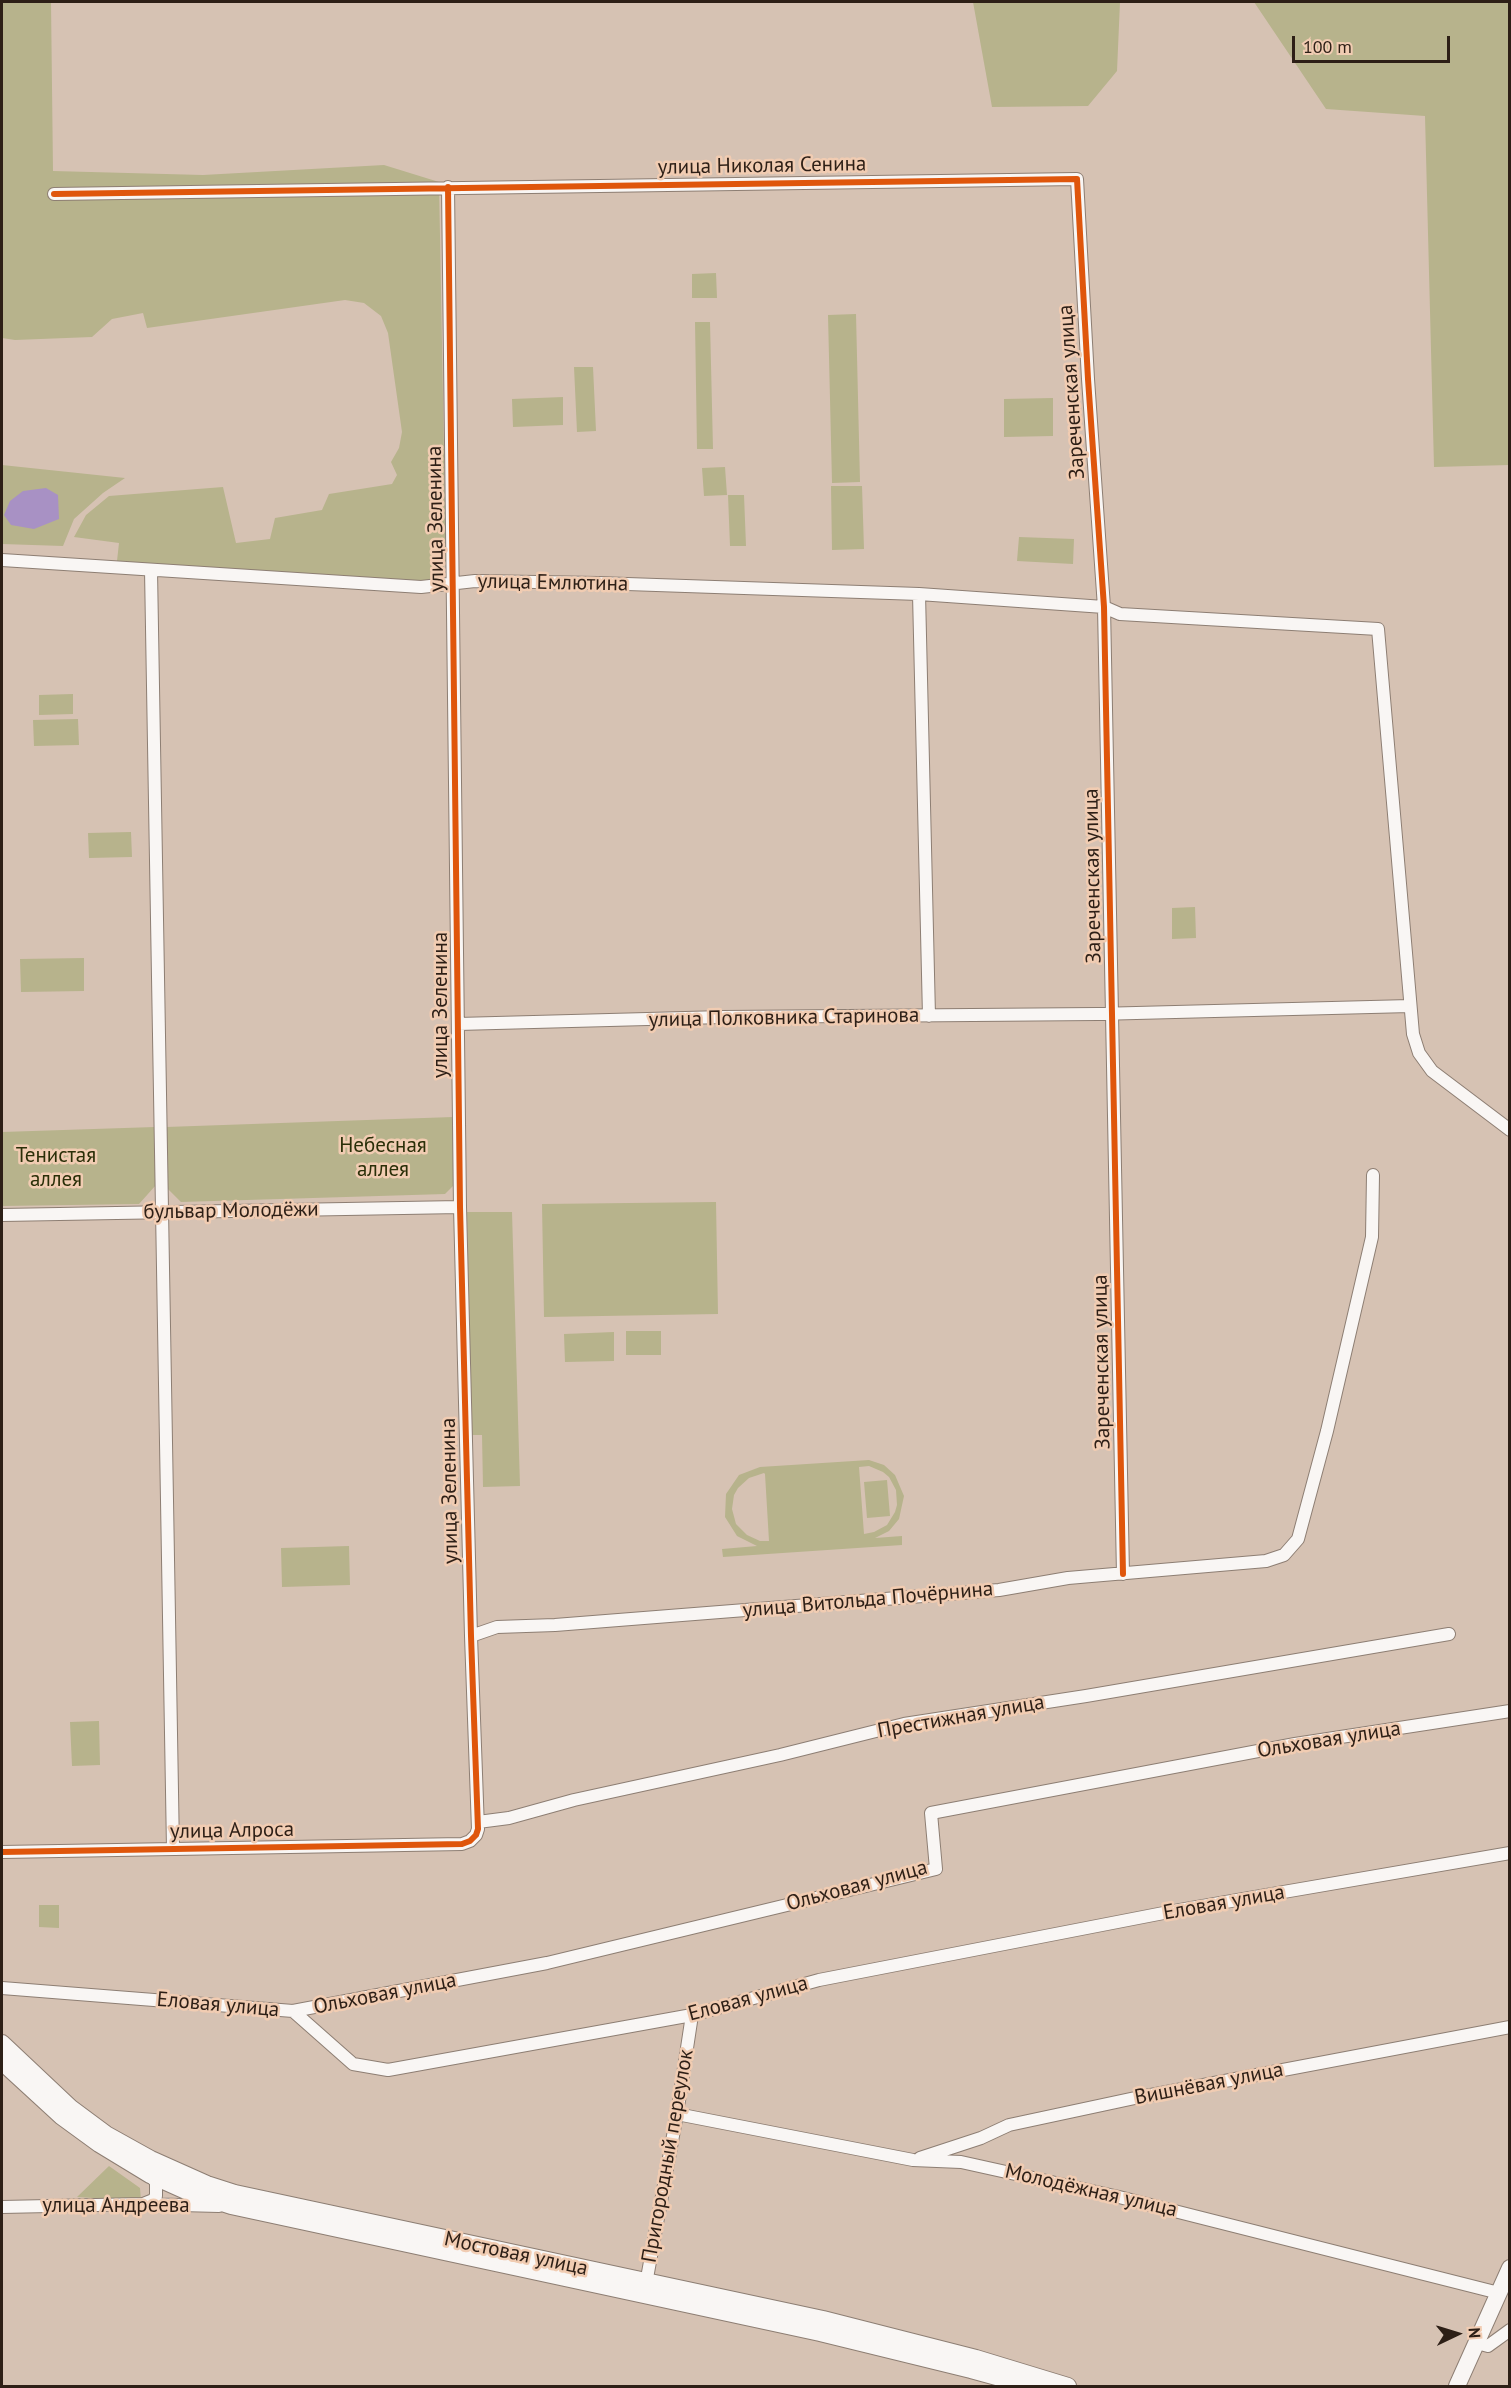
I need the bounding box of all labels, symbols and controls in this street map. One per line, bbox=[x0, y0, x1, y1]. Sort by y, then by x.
scale bar bbox=[1295, 24, 1452, 62]
text: 100 m bbox=[1303, 35, 1352, 58]
street label: улица Николая Сенина bbox=[657, 152, 867, 180]
street label: Зареченская улица bbox=[1053, 304, 1091, 480]
street label: улица Зеленина bbox=[422, 446, 450, 592]
street label: улица Емлютина bbox=[477, 569, 629, 597]
street label: Зареченская улица bbox=[1079, 788, 1107, 964]
street label: улица Зеленина bbox=[428, 932, 454, 1078]
street label: улица Полковника Старинова bbox=[648, 1003, 920, 1033]
park label: Небесная аллея bbox=[339, 1133, 427, 1183]
park label: Тенистая аллея bbox=[16, 1143, 96, 1193]
street label: бульвар Молодёжи bbox=[143, 1197, 319, 1225]
street label: Зареченская улица bbox=[1088, 1274, 1116, 1450]
street label: улица Зеленина bbox=[436, 1418, 464, 1564]
street label: улица Витольда Почёрнина bbox=[742, 1576, 994, 1624]
street label: Престижная улица bbox=[875, 1690, 1047, 1744]
street label: Ольховая улица bbox=[1255, 1716, 1403, 1764]
street label: улица Алроса bbox=[170, 1817, 294, 1845]
street label: Ольховая улица bbox=[784, 1855, 930, 1917]
street label: Еловая улица bbox=[1161, 1880, 1287, 1926]
street label: Ольховая улица bbox=[311, 1968, 459, 2020]
street label: Еловая улица bbox=[685, 1971, 811, 2027]
street label: Еловая улица bbox=[156, 1987, 280, 2023]
street label: Пригородный переулок bbox=[637, 2047, 699, 2265]
street label: Вишнёвая улица bbox=[1132, 2057, 1286, 2111]
street label: Молодёжная улица bbox=[1002, 2159, 1180, 2223]
street label: улица Андреева bbox=[42, 2193, 190, 2219]
street label: Мостовая улица bbox=[442, 2226, 590, 2282]
north arrow bbox=[1427, 2304, 1487, 2364]
text: N bbox=[1465, 2327, 1485, 2339]

